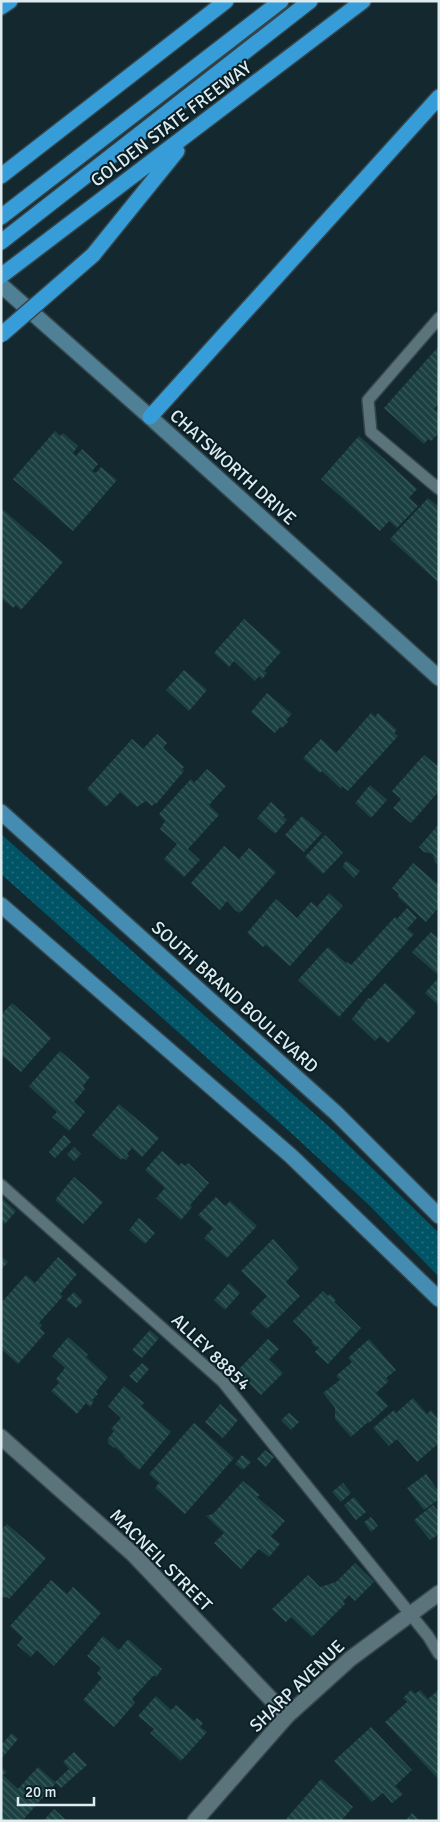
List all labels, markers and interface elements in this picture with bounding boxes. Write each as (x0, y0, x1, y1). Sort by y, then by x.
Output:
street label: GOLDEN STATE FREEWAY (86, 56, 256, 192)
street label: CHATSWORTH DRIVE (165, 405, 301, 529)
street label: SOUTH BRAND BOULEVARD (147, 916, 323, 1078)
street label: ALLEY 88854 (167, 1309, 255, 1395)
street label: MACNEIL STREET (105, 1504, 217, 1616)
street label: SHARP AVENUE (245, 1635, 349, 1737)
scale bar (18, 1774, 94, 1806)
text: 20 m (25, 1783, 56, 1801)

